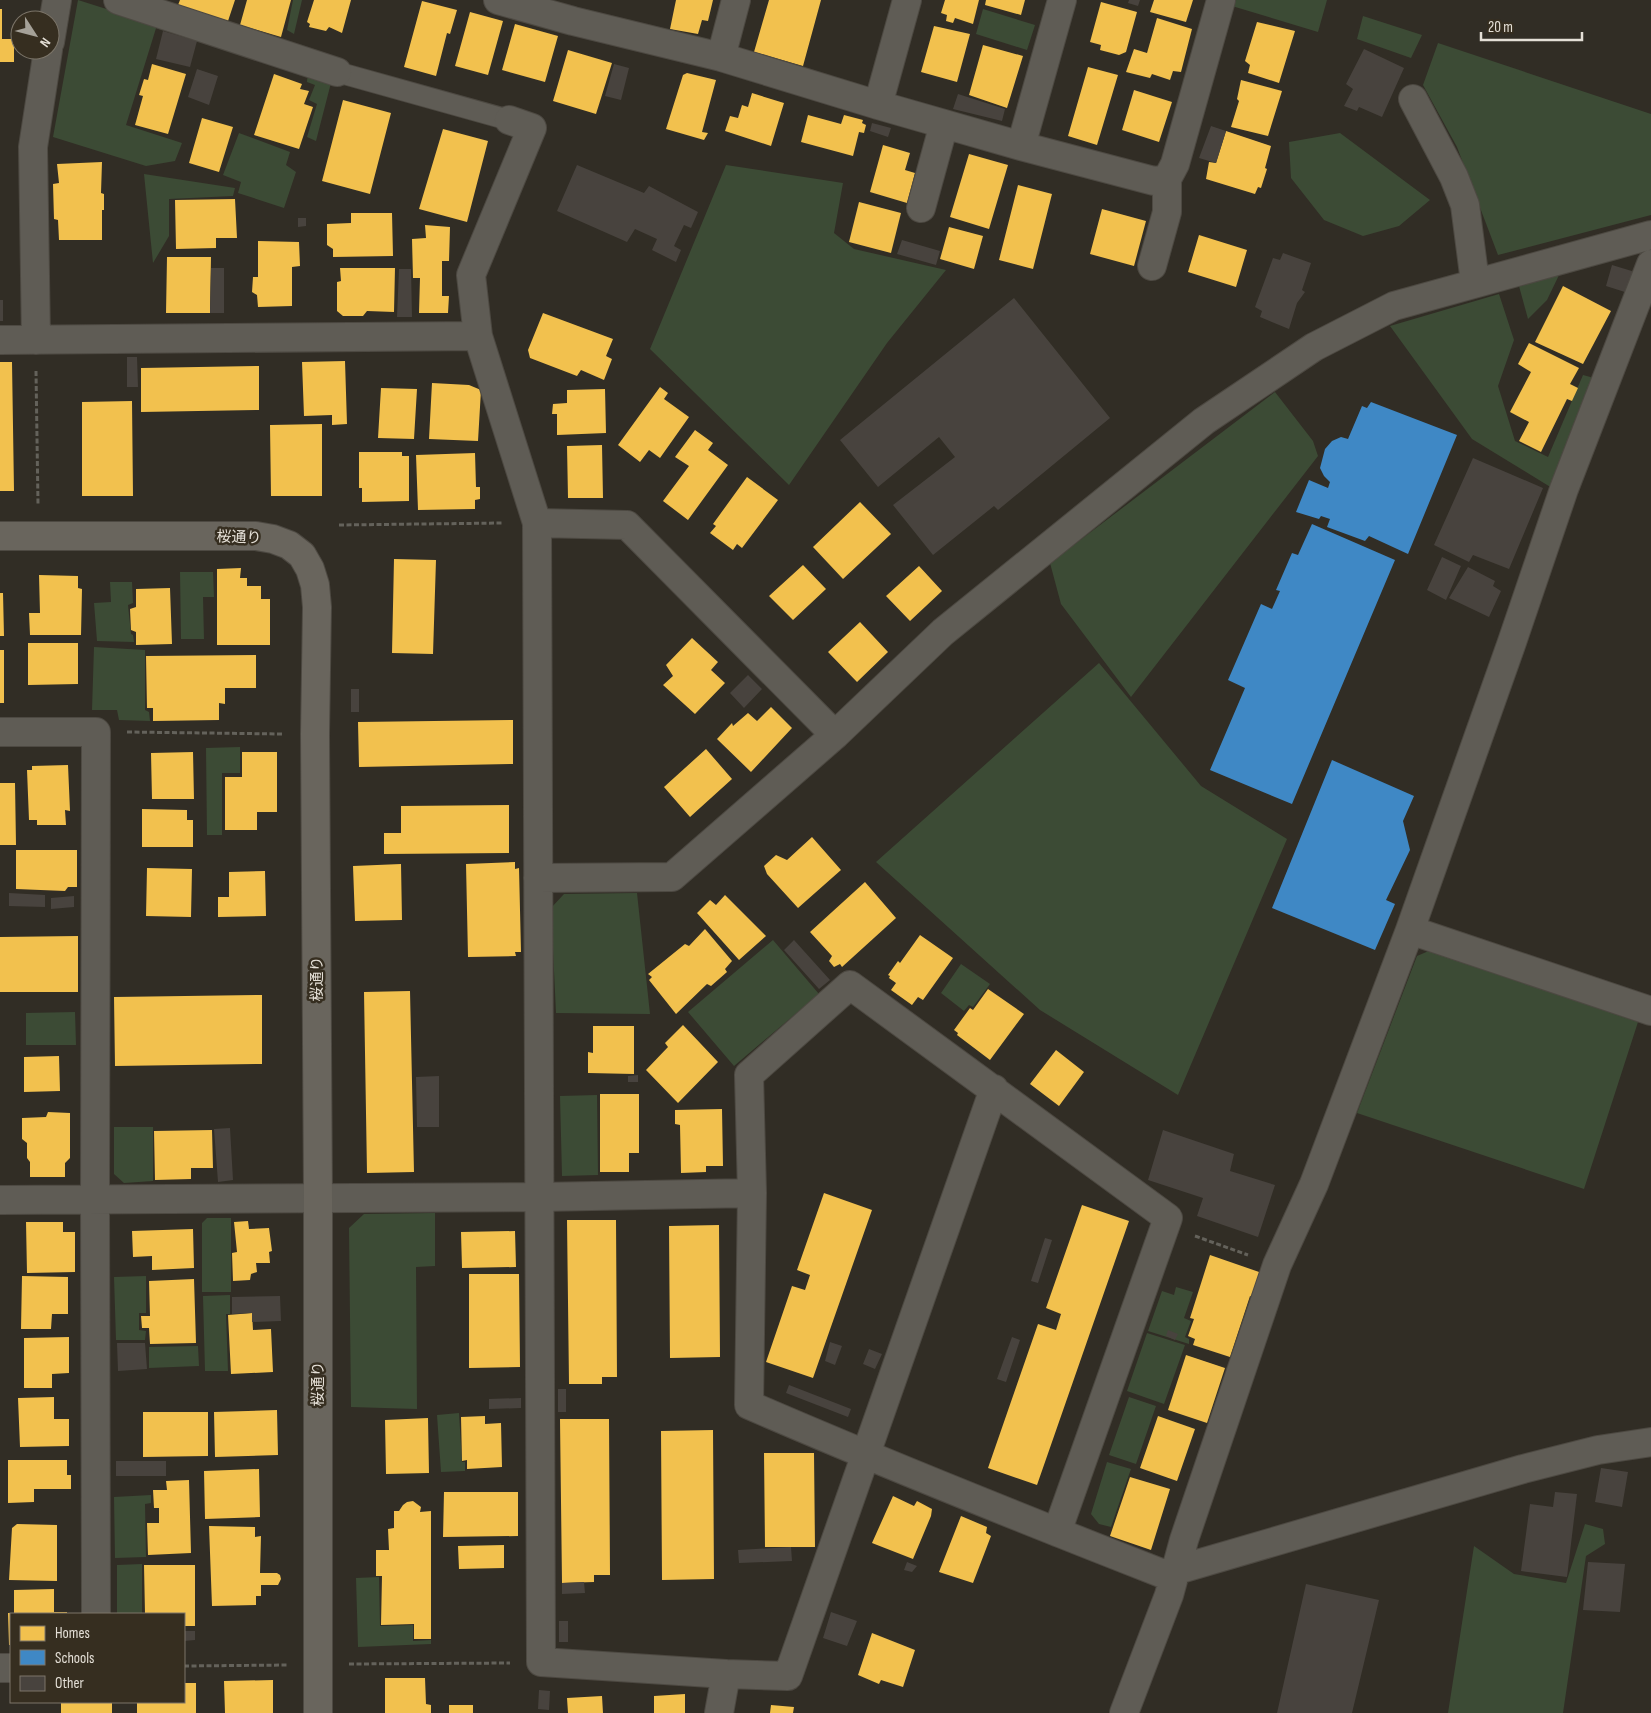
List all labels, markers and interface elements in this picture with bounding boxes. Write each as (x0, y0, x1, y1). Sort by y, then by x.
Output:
north arrow (10, 10, 60, 60)
scale bar (1481, 10, 1582, 42)
text: 20 m (1488, 18, 1513, 37)
text: N (36, 34, 54, 50)
street label: 桜通り (216, 527, 262, 548)
street label: 桜通り (308, 956, 327, 1002)
street label: 桜通り (309, 1361, 328, 1407)
legend (10, 1613, 185, 1703)
text: Homes (55, 1624, 90, 1643)
text: Schools (55, 1649, 94, 1668)
text: Other (55, 1674, 84, 1693)

